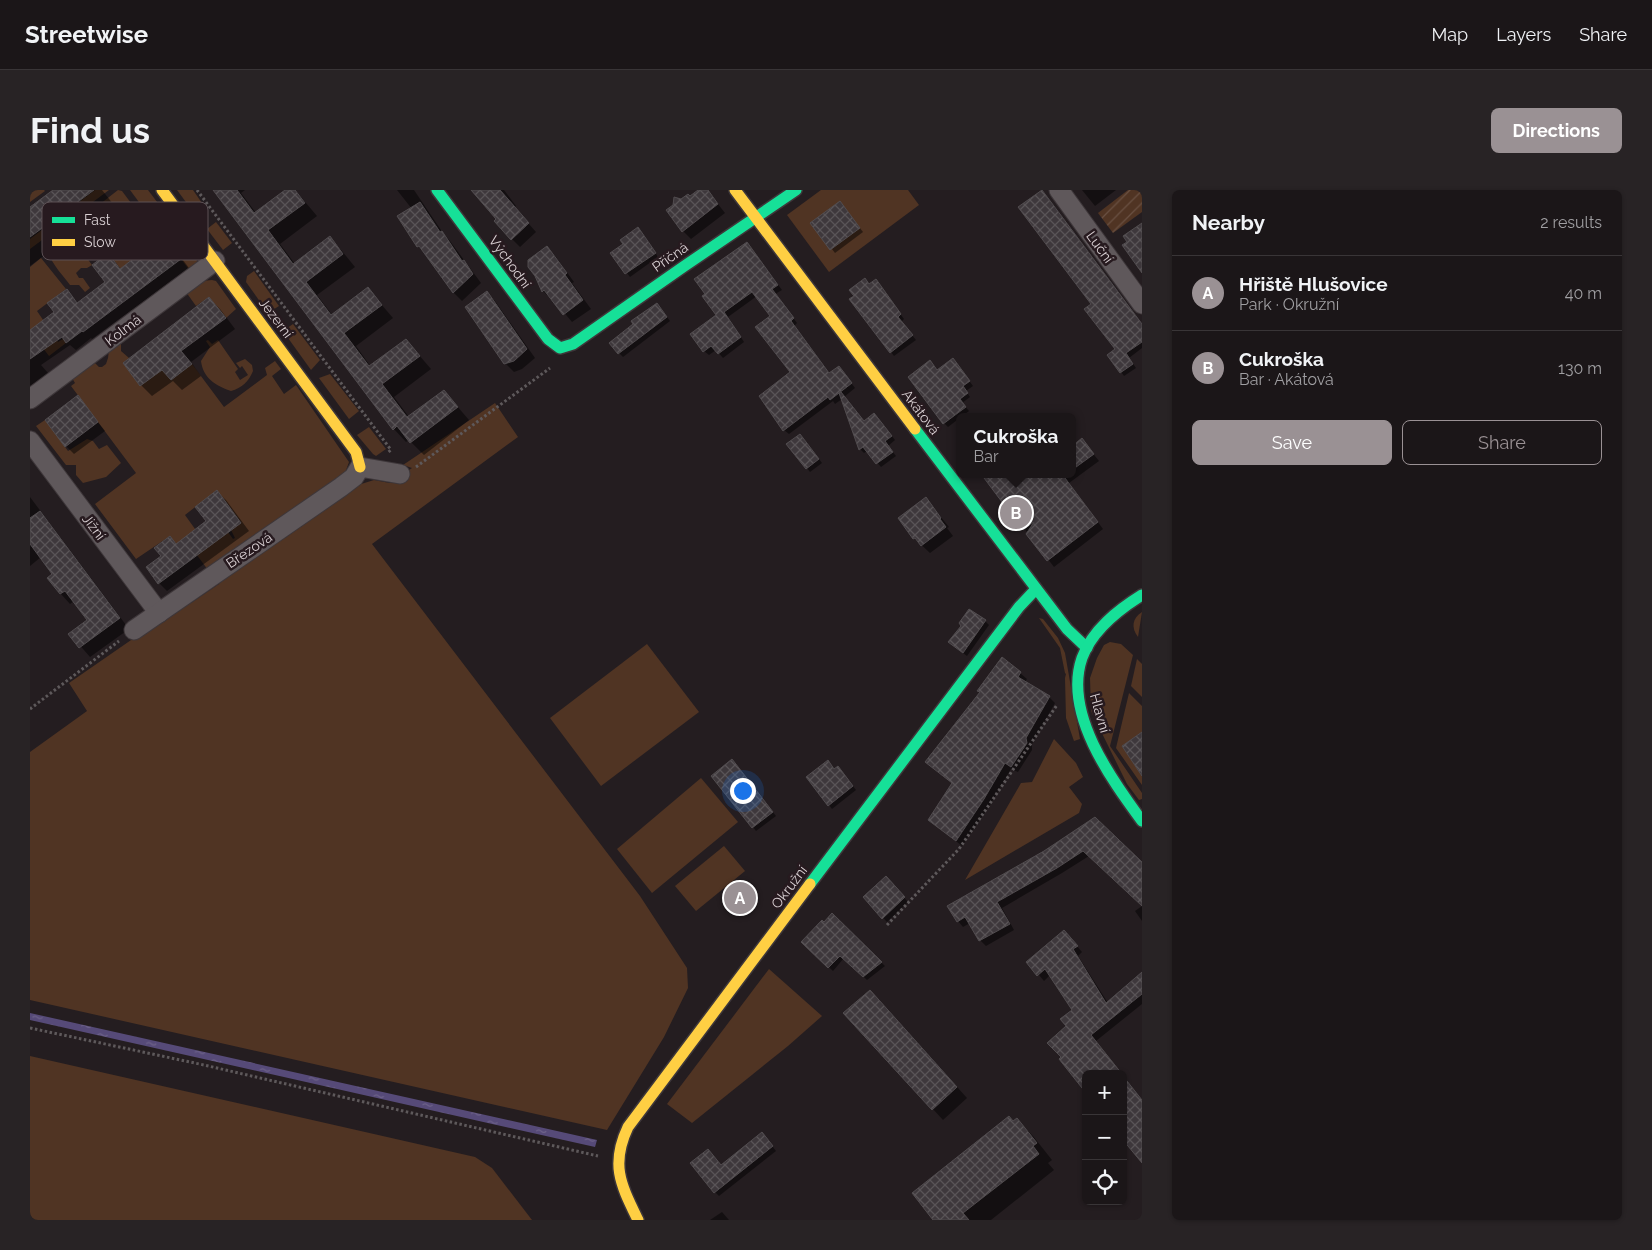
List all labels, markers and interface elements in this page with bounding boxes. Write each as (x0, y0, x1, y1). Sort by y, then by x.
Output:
text: Streetwise (25, 20, 148, 49)
text: Map (1432, 24, 1468, 45)
text: Layers (1496, 24, 1551, 45)
text: Share (1579, 24, 1627, 45)
button: Directions (1491, 108, 1622, 153)
text: Find us (30, 110, 150, 151)
legend (42, 202, 208, 260)
text: Nearby (1192, 210, 1265, 235)
text: Fast (84, 212, 111, 228)
text: 2 results (1540, 213, 1602, 232)
street label: Luční (1083, 228, 1117, 267)
street label: Východní (486, 233, 535, 292)
text: Slow (84, 234, 116, 250)
street label: Příčná (649, 239, 691, 275)
text: Hřiště Hlušovice (1239, 273, 1388, 295)
text: A (1203, 284, 1213, 303)
text: 40 m (1565, 284, 1602, 303)
street label: Jezerní (256, 295, 297, 342)
text: Park · Okružní (1239, 295, 1339, 314)
street label: Kolmá (102, 311, 144, 349)
text: Cukroška (1239, 348, 1324, 370)
text: B (1203, 359, 1213, 378)
text: 130 m (1558, 359, 1602, 378)
text: Bar · Akátová (1239, 370, 1334, 389)
street label: Akátová (899, 386, 943, 438)
popup (956, 413, 1076, 478)
button: Save (1192, 420, 1392, 465)
button: Share (1402, 420, 1602, 465)
text: Cukroška (974, 425, 1058, 447)
text: Bar (974, 447, 999, 466)
pin: B (1000, 494, 1032, 532)
street label: Jižní (79, 511, 109, 544)
street label: Březová (223, 529, 275, 571)
street label: Hlavní (1087, 691, 1113, 735)
your location (730, 778, 756, 804)
street label: Okružní (768, 862, 811, 911)
pin: A (724, 879, 756, 917)
map controls (1082, 1070, 1127, 1205)
button: + (1082, 1070, 1127, 1115)
button: − (1082, 1115, 1127, 1160)
button: locate (1082, 1160, 1127, 1205)

